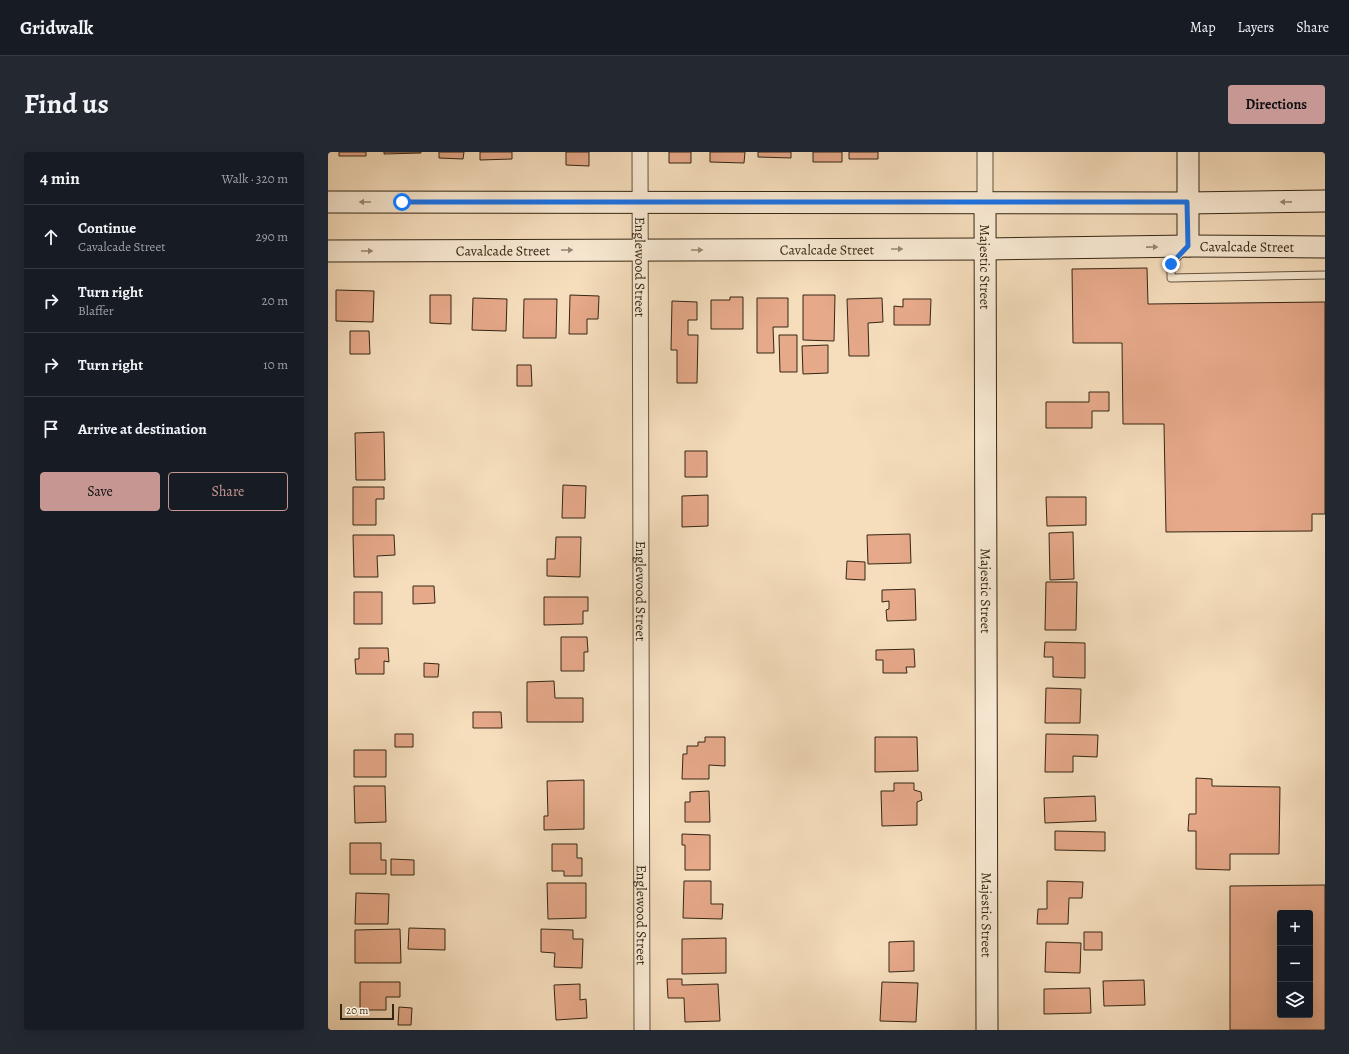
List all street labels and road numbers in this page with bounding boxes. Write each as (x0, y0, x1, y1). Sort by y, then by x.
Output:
street label: Englewood Street (630, 217, 649, 318)
street label: Majestic Street (975, 224, 994, 310)
street label: Cavalcade Street (1200, 237, 1295, 257)
street label: Cavalcade Street (780, 240, 875, 260)
street label: Cavalcade Street (456, 241, 551, 261)
street label: Englewood Street (631, 541, 650, 642)
street label: Majestic Street (976, 548, 995, 634)
street label: Englewood Street (632, 865, 651, 966)
street label: Majestic Street (977, 872, 996, 958)

